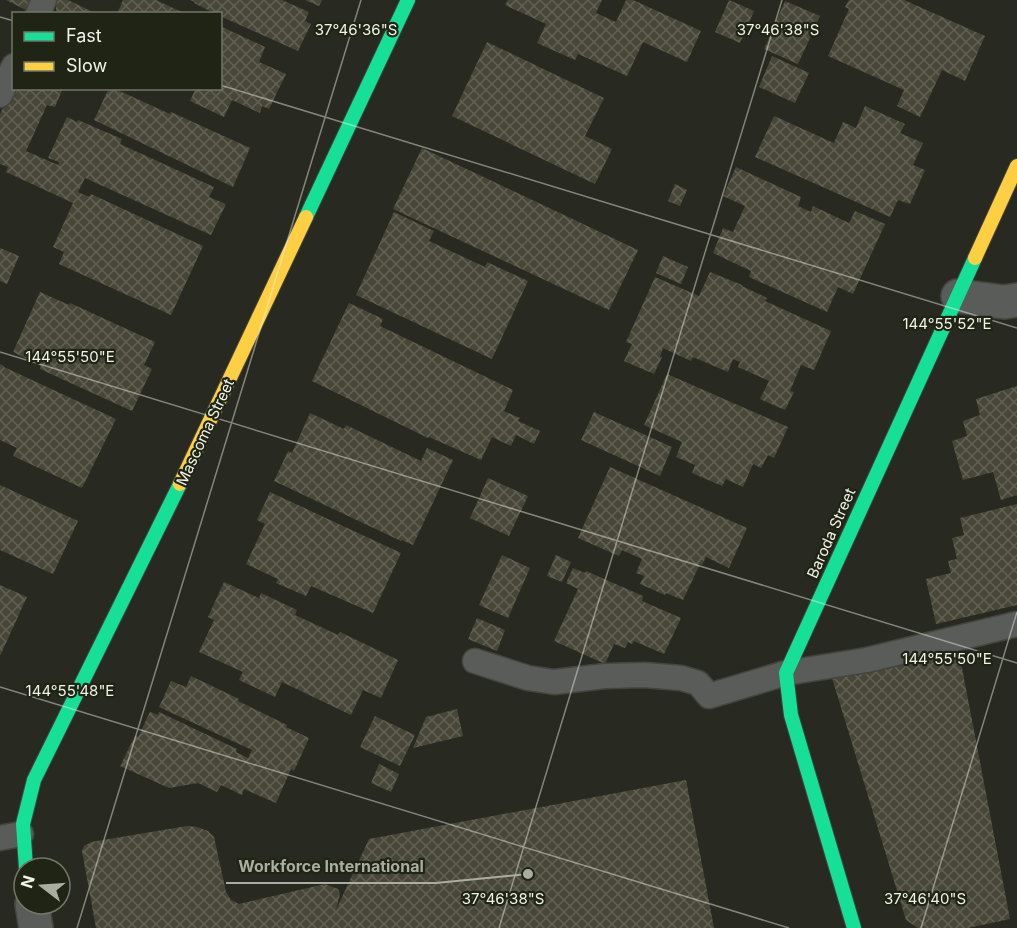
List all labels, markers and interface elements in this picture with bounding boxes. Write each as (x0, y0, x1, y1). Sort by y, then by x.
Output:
legend (12, 12, 222, 90)
text: 37°46'36"S (315, 20, 397, 39)
text: 37°46'38"S (737, 20, 819, 39)
text: Fast (66, 25, 102, 46)
text: Slow (66, 55, 107, 76)
text: 144°55'52"E (902, 314, 992, 333)
text: 144°55'50"E (25, 347, 115, 366)
street label: Mascoma Street (172, 376, 238, 488)
street label: Baroda Street (803, 485, 859, 581)
text: 144°55'50"E (902, 649, 992, 668)
text: 144°55'48"E (26, 681, 114, 700)
callout: Workforce International (226, 849, 436, 883)
north arrow (12, 856, 72, 916)
text: Workforce International (238, 856, 424, 876)
text: N (16, 873, 39, 890)
text: 37°46'38"S (462, 889, 544, 908)
text: 37°46'40"S (884, 889, 966, 908)

